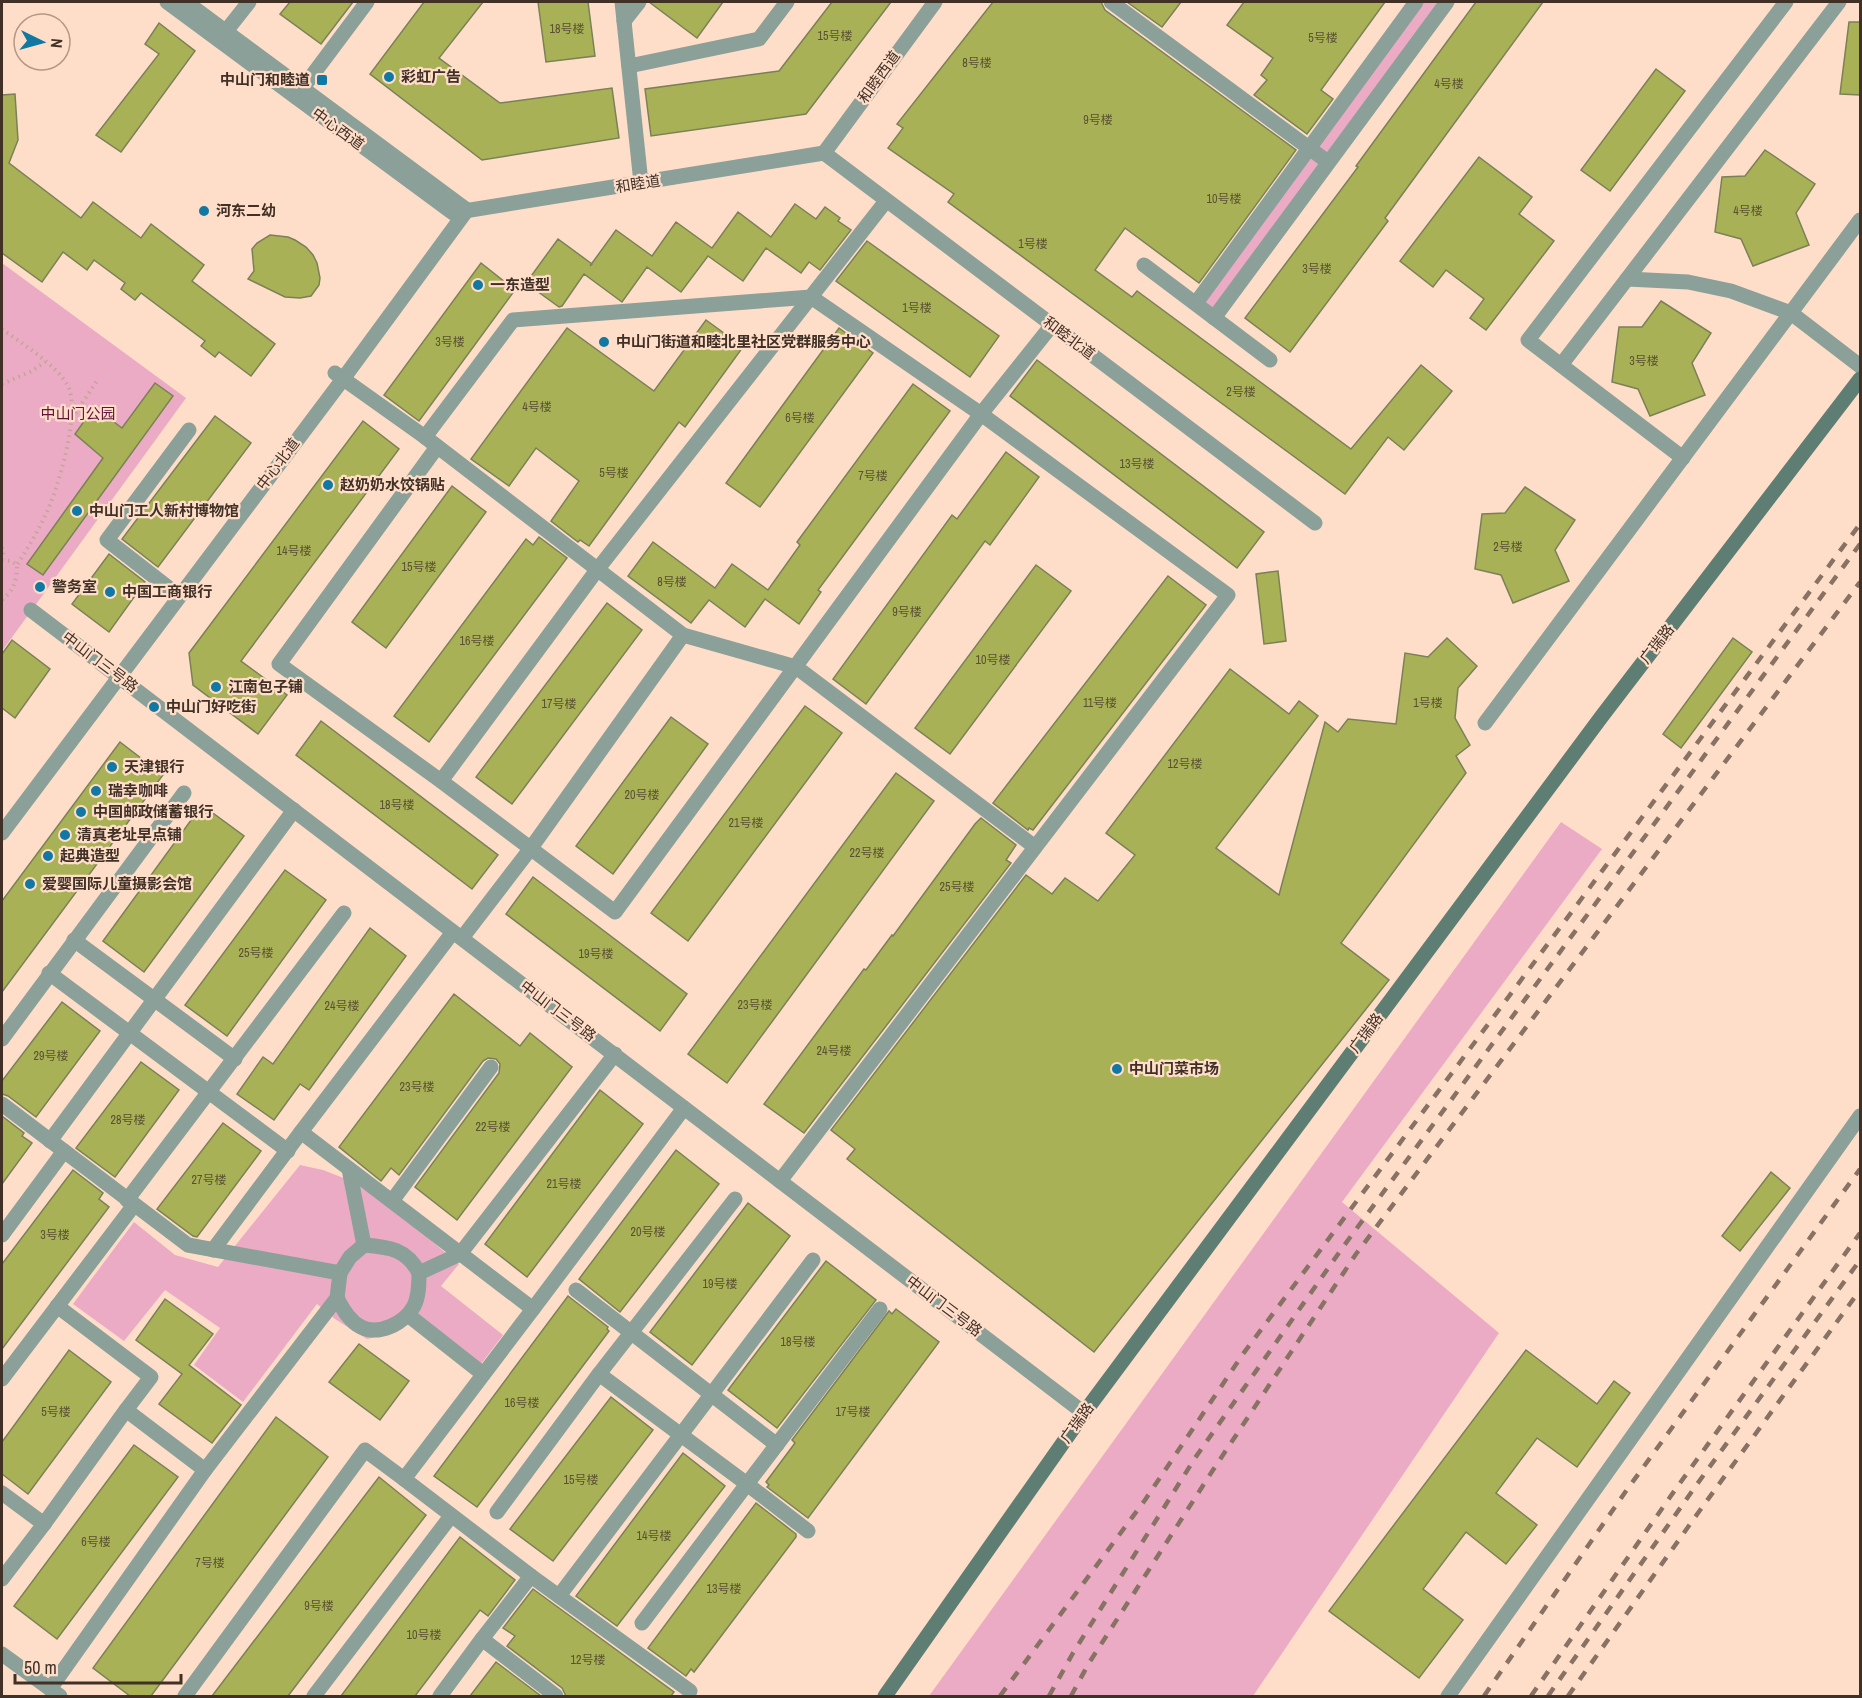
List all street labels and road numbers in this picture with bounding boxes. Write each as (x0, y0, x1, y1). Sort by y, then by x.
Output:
street label: 和睦西道 (852, 46, 905, 107)
street label: 中心西道 (308, 102, 369, 155)
street label: 和睦道 (614, 170, 662, 197)
street label: 和睦北道 (1039, 311, 1100, 364)
street label: 中心北道 (251, 433, 304, 494)
street label: 广瑞路 (1634, 619, 1679, 668)
street label: 中山门三号路 (58, 626, 143, 697)
street label: 中山门三号路 (516, 975, 601, 1046)
street label: 广瑞路 (1344, 1008, 1388, 1057)
street label: 中山门三号路 (902, 1270, 987, 1341)
street label: 广瑞路 (1055, 1398, 1098, 1447)

